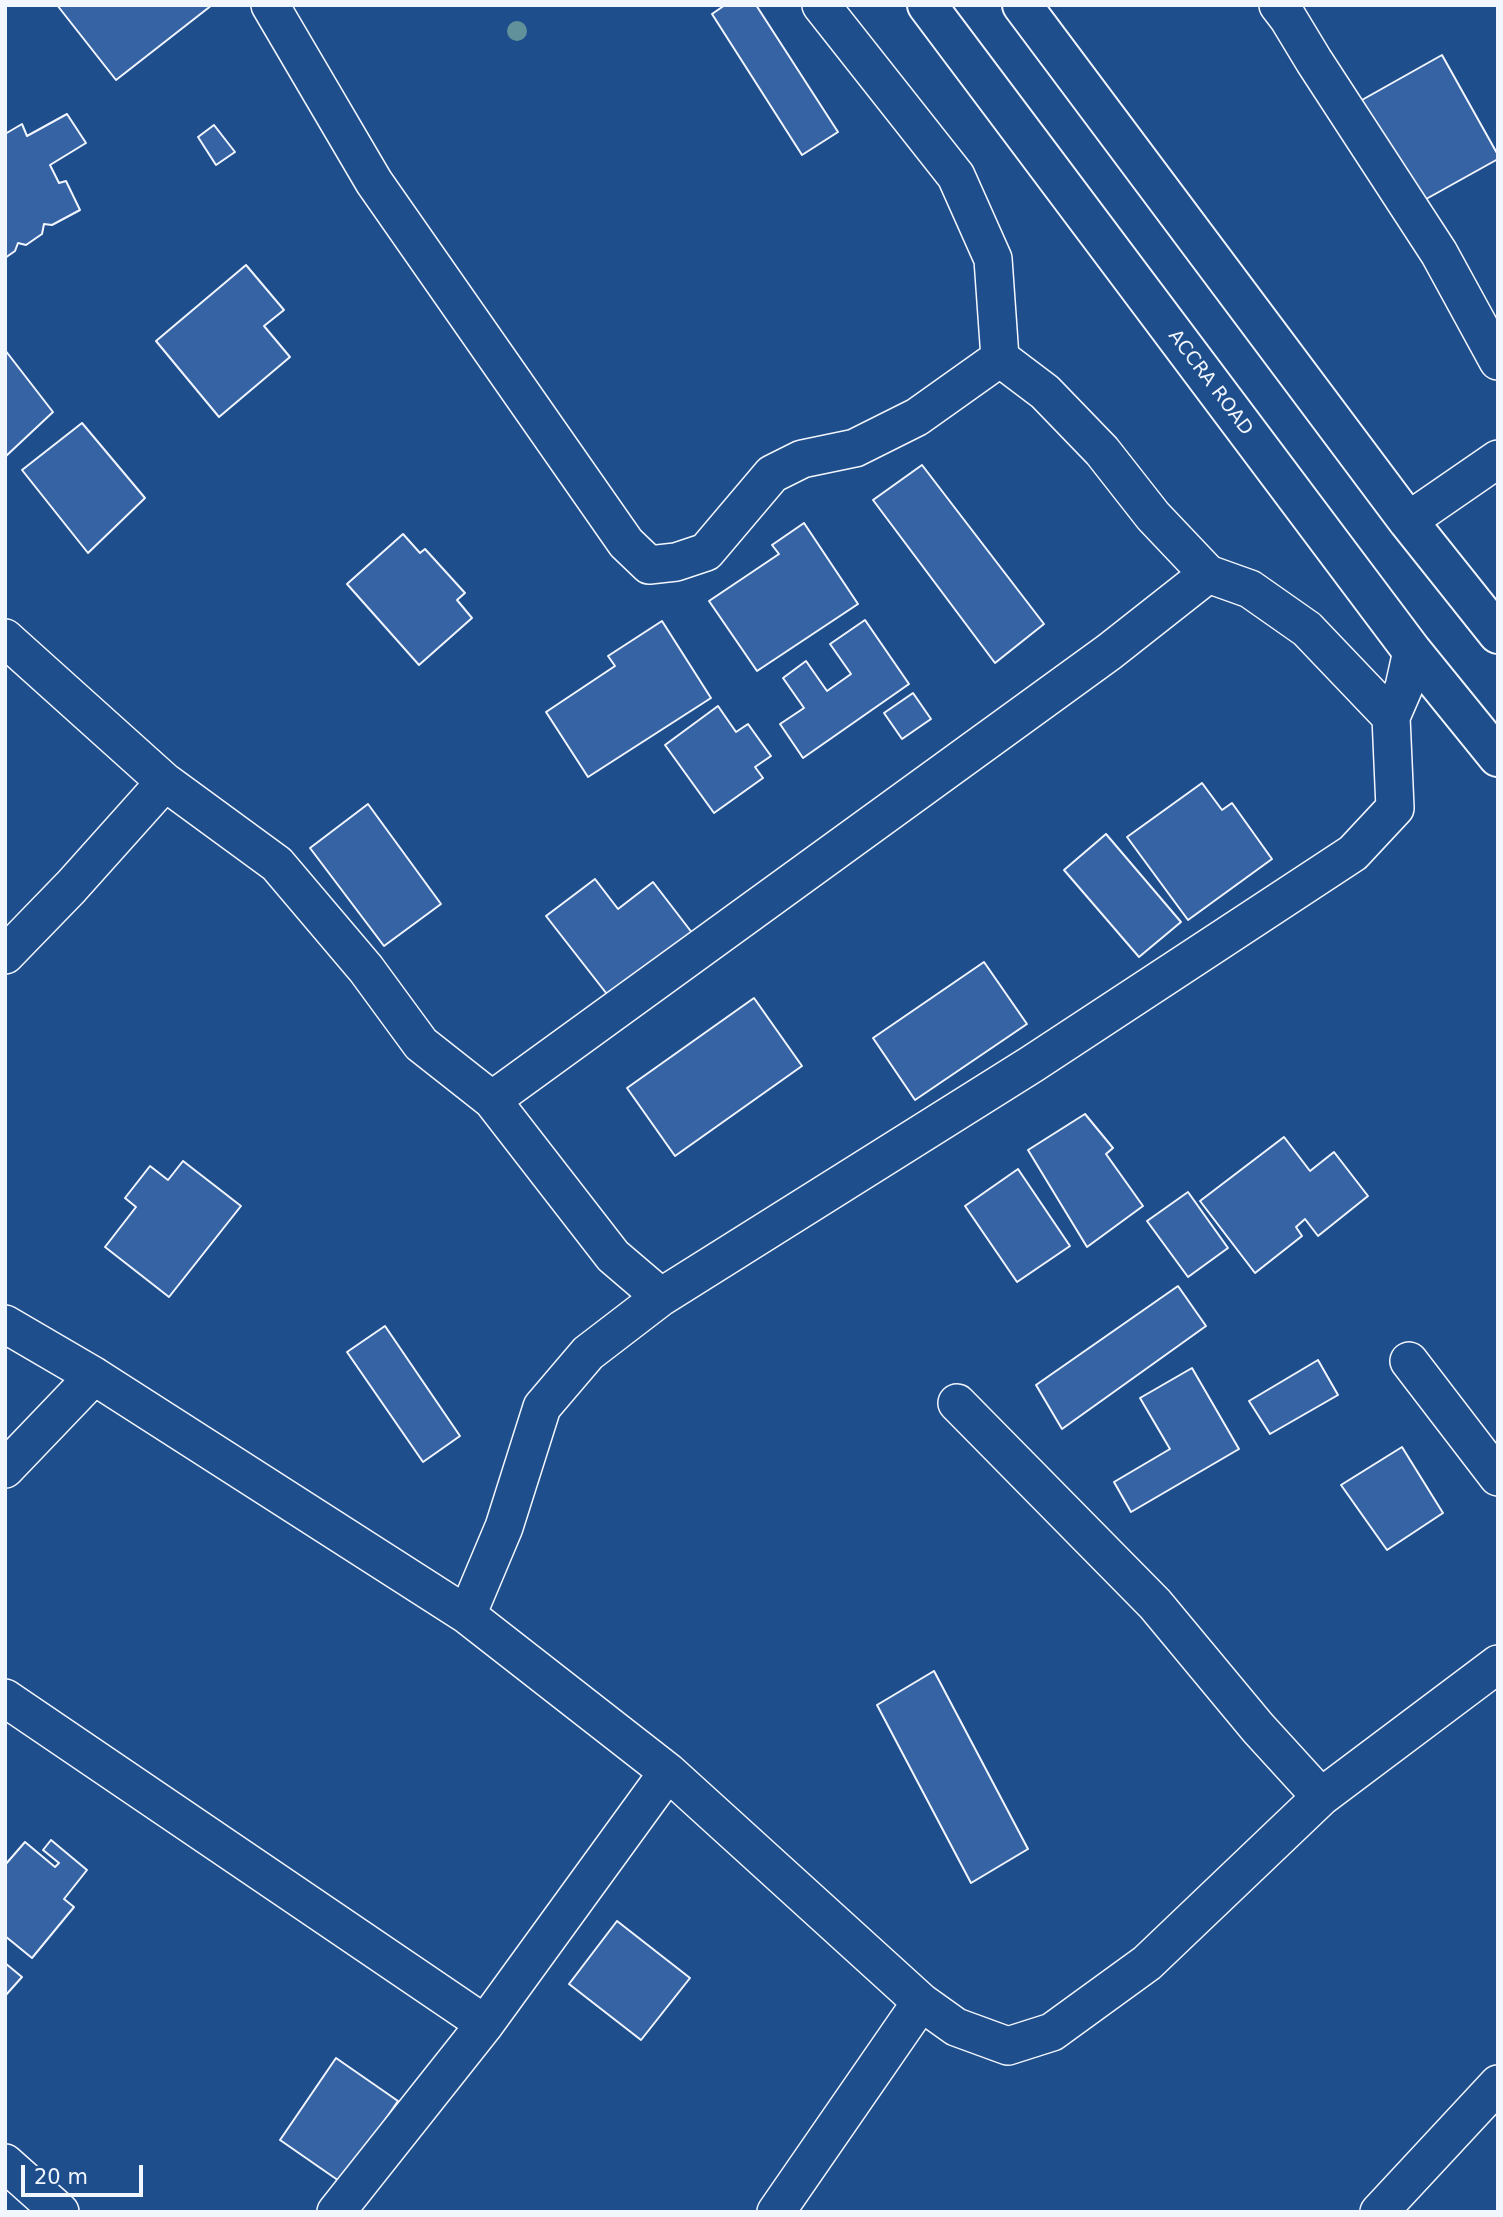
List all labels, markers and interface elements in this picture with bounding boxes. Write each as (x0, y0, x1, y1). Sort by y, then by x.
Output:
street label: ACCRA ROAD (1163, 326, 1257, 440)
scale bar (24, 2150, 147, 2194)
text: 20 m (34, 2165, 88, 2189)

